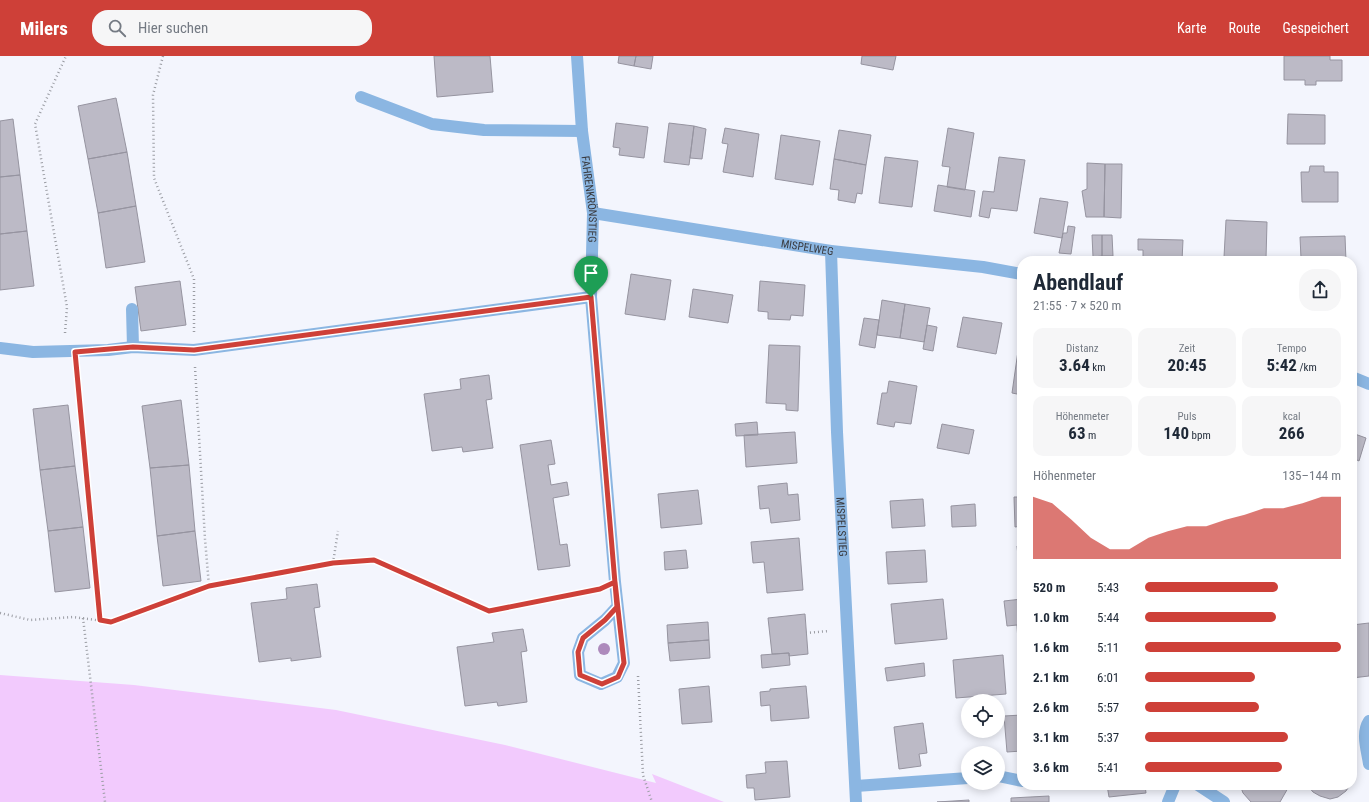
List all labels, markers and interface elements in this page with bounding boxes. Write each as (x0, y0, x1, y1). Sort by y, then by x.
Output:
search box (92, 10, 372, 46)
text: Milers (20, 17, 68, 40)
icon: search (106, 17, 128, 39)
text: Hier suchen (138, 19, 208, 37)
text: Karte (1177, 20, 1207, 36)
text: Route (1229, 20, 1261, 36)
text: Gespeichert (1283, 20, 1349, 36)
street label: FAHRENKRÖNSTIEG (578, 155, 599, 243)
street label: MISPELWEG (780, 237, 834, 258)
pin (574, 256, 608, 297)
icon: arrive (580, 262, 602, 284)
button: share (1299, 269, 1341, 311)
text: Abendlauf (1033, 270, 1123, 295)
text: 21:55 · 7 × 520 m (1033, 298, 1121, 313)
text: Distanz (1066, 342, 1099, 355)
text: Zeit (1179, 342, 1195, 355)
text: Tempo (1277, 342, 1306, 355)
text: 3.64 (1059, 355, 1090, 375)
text: 20:45 (1167, 355, 1207, 375)
text: 5:42 (1267, 355, 1297, 375)
text: km (1090, 361, 1106, 374)
text: /km (1297, 361, 1317, 374)
text: Höhenmeter (1056, 410, 1109, 423)
text: Puls (1178, 410, 1196, 423)
text: kcal (1283, 410, 1301, 423)
text: 63 (1068, 423, 1086, 443)
text: 140 (1163, 423, 1189, 443)
text: 266 (1279, 423, 1305, 443)
text: m (1086, 429, 1096, 442)
text: bpm (1189, 429, 1211, 442)
text: Höhenmeter (1033, 468, 1096, 483)
text: 135–144 m (1282, 468, 1341, 483)
street label: MISPELSTIEG (833, 497, 849, 557)
text: 520 m (1033, 580, 1065, 595)
text: 5:43 (1097, 580, 1119, 595)
text: 1.0 km (1033, 610, 1069, 625)
text: 5:44 (1097, 610, 1119, 625)
text: 1.6 km (1033, 640, 1069, 655)
text: 5:11 (1097, 640, 1119, 655)
text: 2.1 km (1033, 670, 1069, 685)
text: 6:01 (1097, 670, 1119, 685)
map controls (961, 694, 1005, 790)
button: locate (961, 694, 1005, 738)
text: 2.6 km (1033, 700, 1069, 715)
text: 5:57 (1097, 700, 1119, 715)
text: 3.1 km (1033, 730, 1069, 745)
text: 5:37 (1097, 730, 1119, 745)
button: layers (961, 746, 1005, 790)
text: 3.6 km (1033, 760, 1069, 775)
text: 5:41 (1097, 760, 1119, 775)

